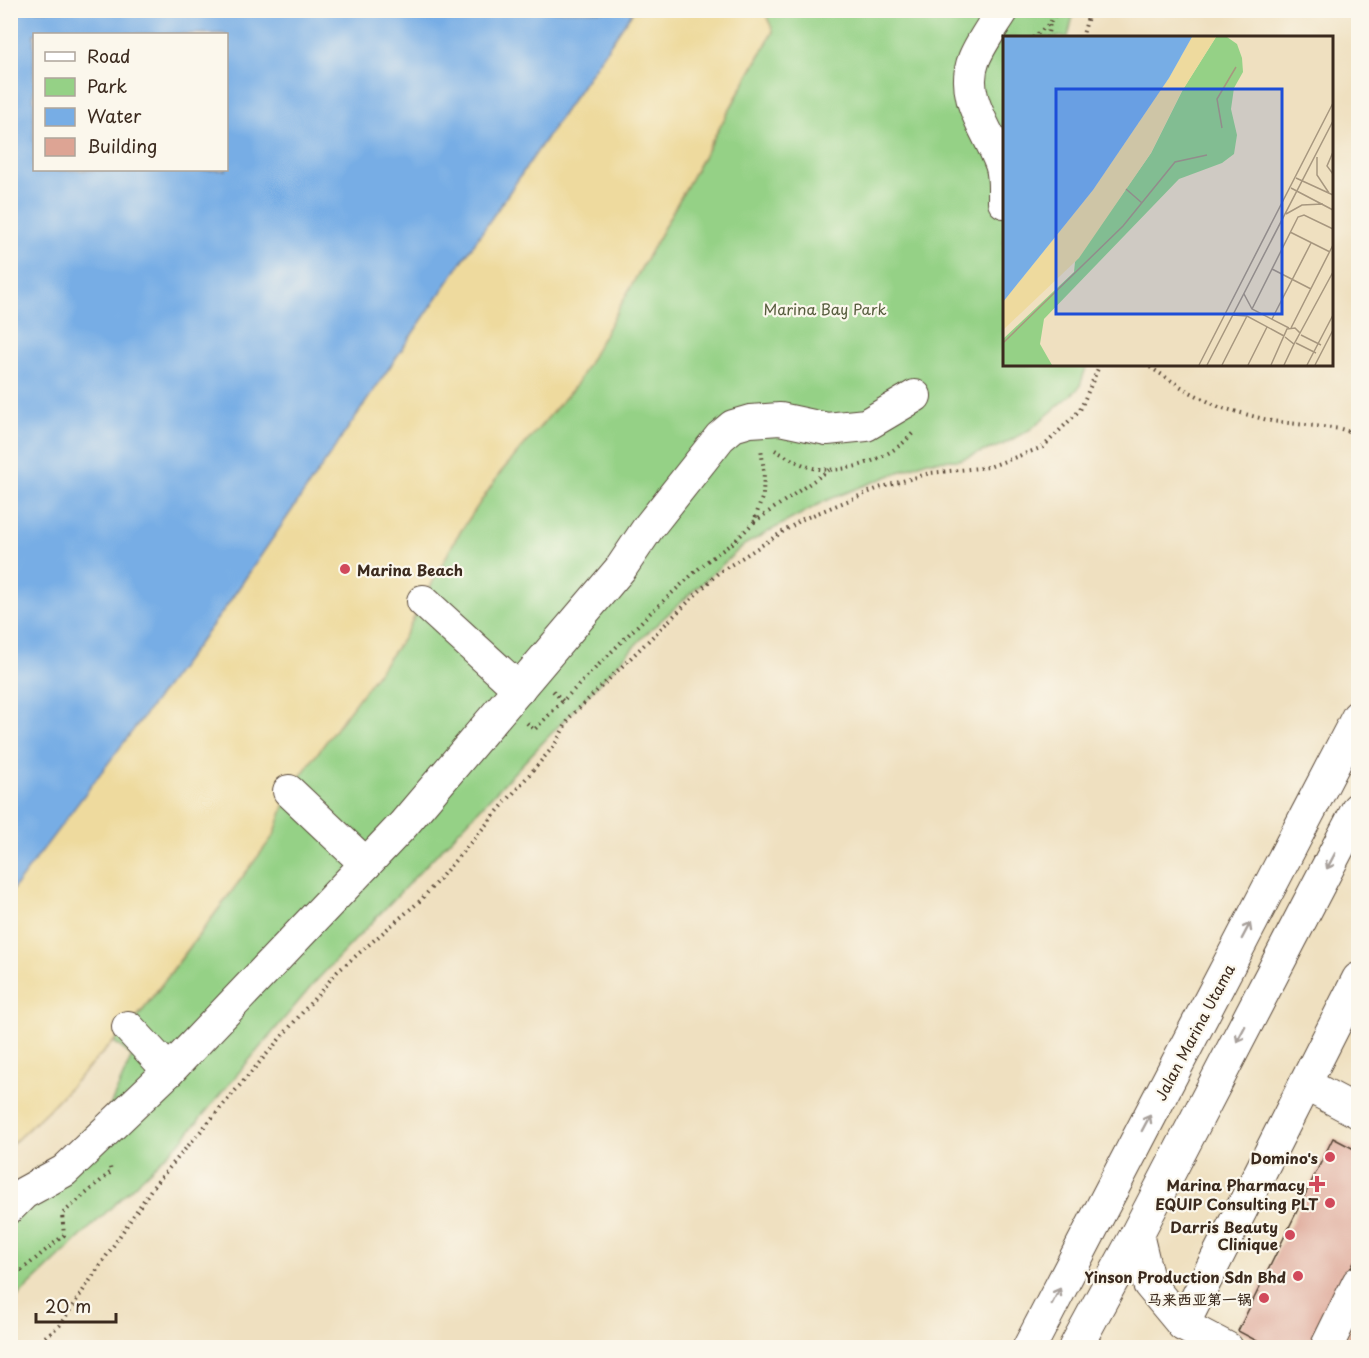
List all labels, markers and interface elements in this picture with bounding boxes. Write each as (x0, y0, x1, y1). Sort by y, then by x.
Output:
legend (33, 33, 228, 171)
inset map (1003, 36, 1333, 366)
text: Road (87, 42, 131, 69)
text: Park (87, 72, 127, 99)
text: Water (87, 102, 142, 129)
text: Building (87, 132, 157, 159)
park label: Marina Bay Park (763, 297, 887, 320)
place label: Marina Beach (357, 558, 463, 581)
marker: Marina Beach (338, 562, 352, 576)
one-way arrow (1325, 852, 1337, 870)
one-way arrow (1241, 923, 1252, 941)
street label: Jalan Marina Utama (1148, 959, 1240, 1104)
one-way arrow (1235, 1025, 1247, 1042)
one-way arrow (1140, 1115, 1152, 1132)
place label: Domino's (1251, 1146, 1318, 1169)
marker: Domino's (1323, 1150, 1337, 1164)
place label: Marina Pharmacy (1166, 1173, 1305, 1196)
marker: Marina Pharmacy (1310, 1177, 1324, 1191)
place label: EQUIP Consulting PLT (1155, 1192, 1319, 1215)
marker: EQUIP Consulting PLT (1323, 1196, 1337, 1210)
place label: Darris Beauty Clinique (1170, 1215, 1278, 1255)
marker: Darris Beauty Clinique (1283, 1228, 1297, 1242)
place label: Yinson Production Sdn Bhd (1084, 1265, 1286, 1288)
marker: Yinson Production Sdn Bhd (1291, 1269, 1305, 1283)
scale bar (36, 1286, 116, 1324)
one-way arrow (1051, 1287, 1062, 1305)
place label: 马来西亚第一锅 (1147, 1287, 1252, 1310)
marker: 马来西亚第一锅 (1257, 1291, 1271, 1305)
text: 20 m (45, 1292, 91, 1319)

